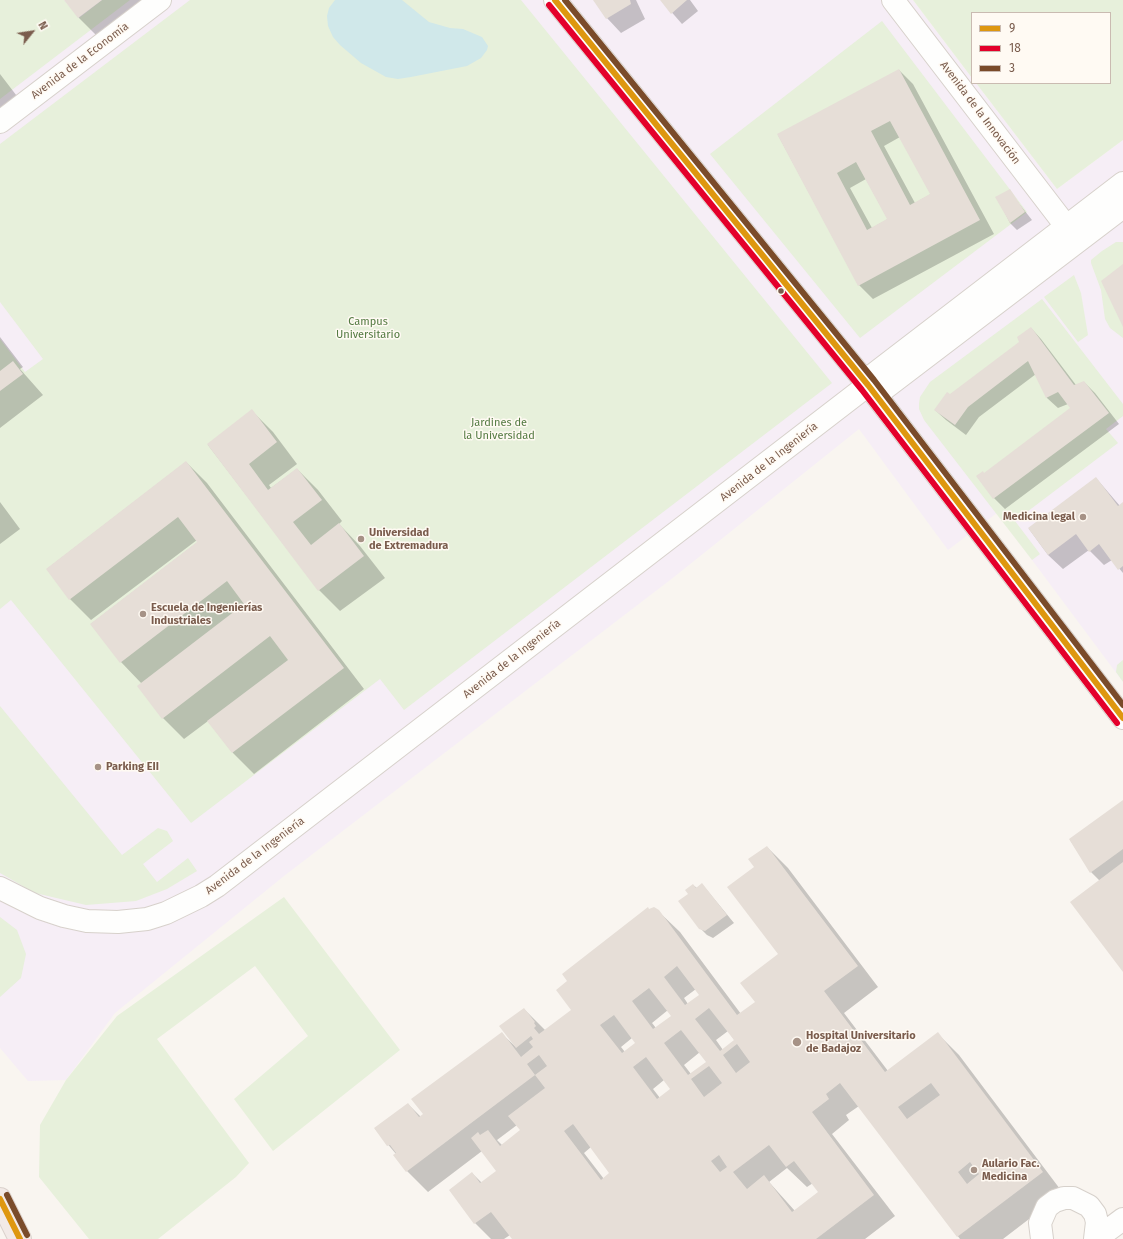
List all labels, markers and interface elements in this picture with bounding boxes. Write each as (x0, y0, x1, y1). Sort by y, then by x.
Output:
north arrow (12, 12, 52, 52)
legend (971, 12, 1111, 84)
text: N (35, 19, 50, 32)
street label: Avenida de la Economía (29, 20, 131, 102)
text: 9 (1009, 21, 1015, 35)
text: 18 (1009, 41, 1021, 55)
street label: Avenida de la Innovación (937, 59, 1023, 167)
text: 3 (1009, 61, 1015, 75)
unlabelled marker (776, 286, 786, 296)
park label: Campus Universitario (336, 315, 400, 341)
park label: Jardines de la Universidad (463, 416, 535, 442)
street label: Avenida de la Ingeniería (718, 420, 820, 504)
place label: Medicina legal (1003, 510, 1075, 524)
marker: Medicina legal (1078, 512, 1088, 522)
place label: Universidad de Extremadura (369, 526, 448, 552)
marker: Universidad de Extremadura (356, 534, 366, 544)
place label: Escuela de Ingenierías Industriales (151, 601, 262, 627)
marker: Escuela de Ingenierías Industriales (138, 609, 148, 619)
street label: Avenida de la Ingeniería (461, 617, 563, 701)
place label: Parking EII (106, 760, 159, 774)
marker: Parking EII (93, 762, 103, 772)
street label: Avenida de la Ingeniería (203, 815, 307, 897)
place label: Hospital Universitario de Badajoz (806, 1029, 916, 1055)
marker: Hospital Universitario de Badajoz (791, 1036, 803, 1048)
place label: Aulario Fac. Medicina (982, 1157, 1039, 1183)
marker: Aulario Fac. Medicina (969, 1165, 979, 1175)

